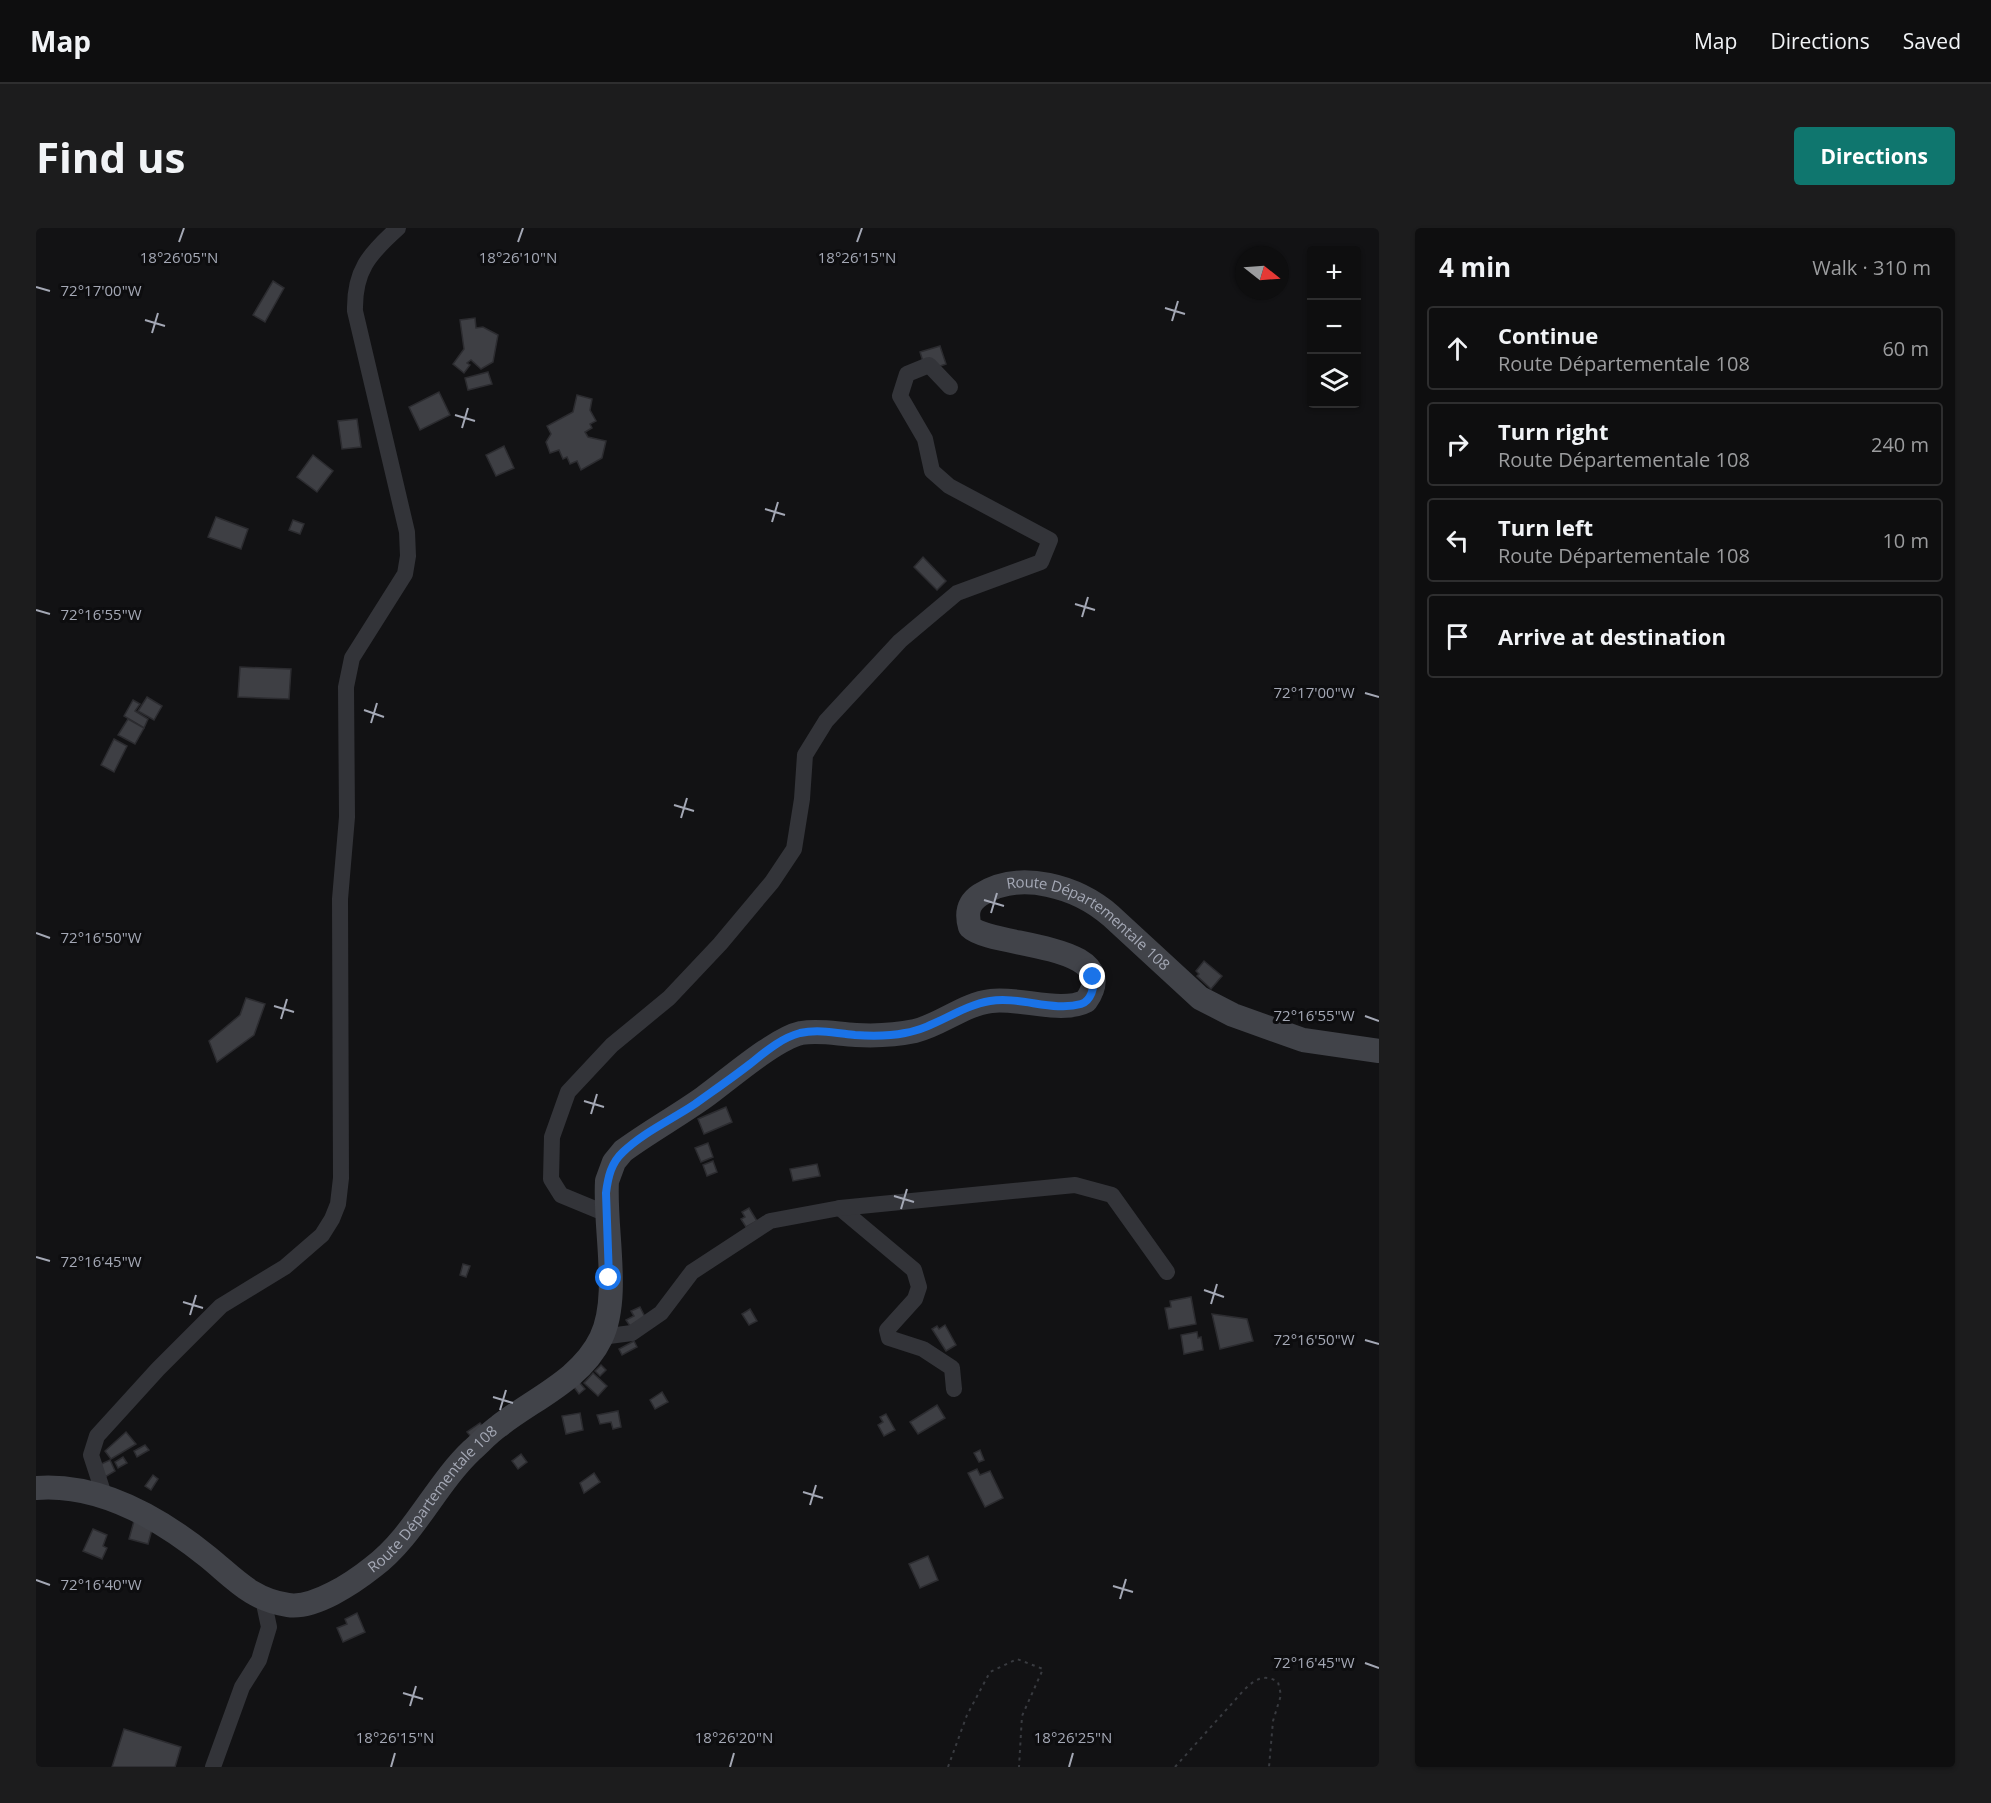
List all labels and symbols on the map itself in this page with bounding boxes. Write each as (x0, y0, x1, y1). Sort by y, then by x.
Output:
north arrow (1235, 246, 1289, 300)
text: 18°26'05"N (140, 247, 218, 267)
text: 18°26'10"N (479, 247, 557, 267)
text: 18°26'15"N (818, 247, 896, 267)
text: 72°17'00"W (61, 280, 142, 300)
text: 72°16'55"W (61, 604, 142, 624)
text: 72°17'00"W (1274, 682, 1355, 702)
street label: Route Départementale 108 (1005, 871, 1175, 974)
text: 72°16'50"W (61, 927, 142, 947)
route end (1079, 963, 1105, 989)
text: 72°16'55"W (1274, 1005, 1355, 1025)
text: 72°16'45"W (61, 1251, 142, 1271)
route start (595, 1264, 621, 1290)
text: 72°16'50"W (1274, 1329, 1355, 1349)
street label: Route Départementale 108 (363, 1421, 501, 1577)
text: 72°16'40"W (61, 1574, 142, 1594)
text: 72°16'45"W (1274, 1652, 1355, 1672)
text: 18°26'15"N (356, 1727, 434, 1747)
text: 18°26'20"N (695, 1727, 773, 1747)
text: 18°26'25"N (1034, 1727, 1112, 1747)

